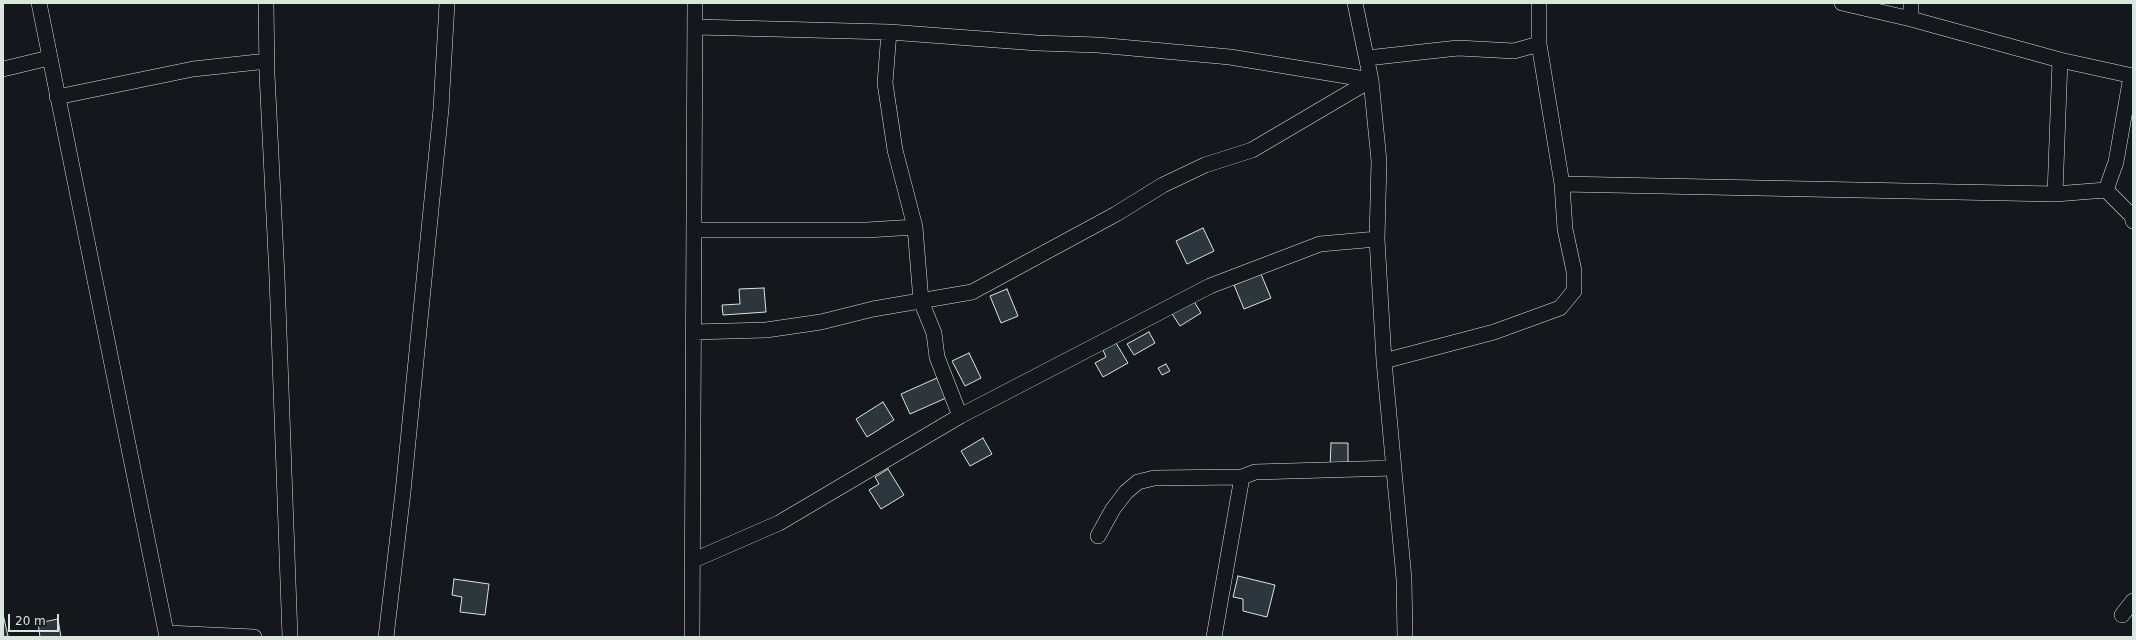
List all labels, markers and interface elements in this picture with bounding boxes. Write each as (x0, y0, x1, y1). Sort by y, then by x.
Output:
scale bar (10, 606, 61, 632)
text: 20 m (15, 614, 46, 628)

